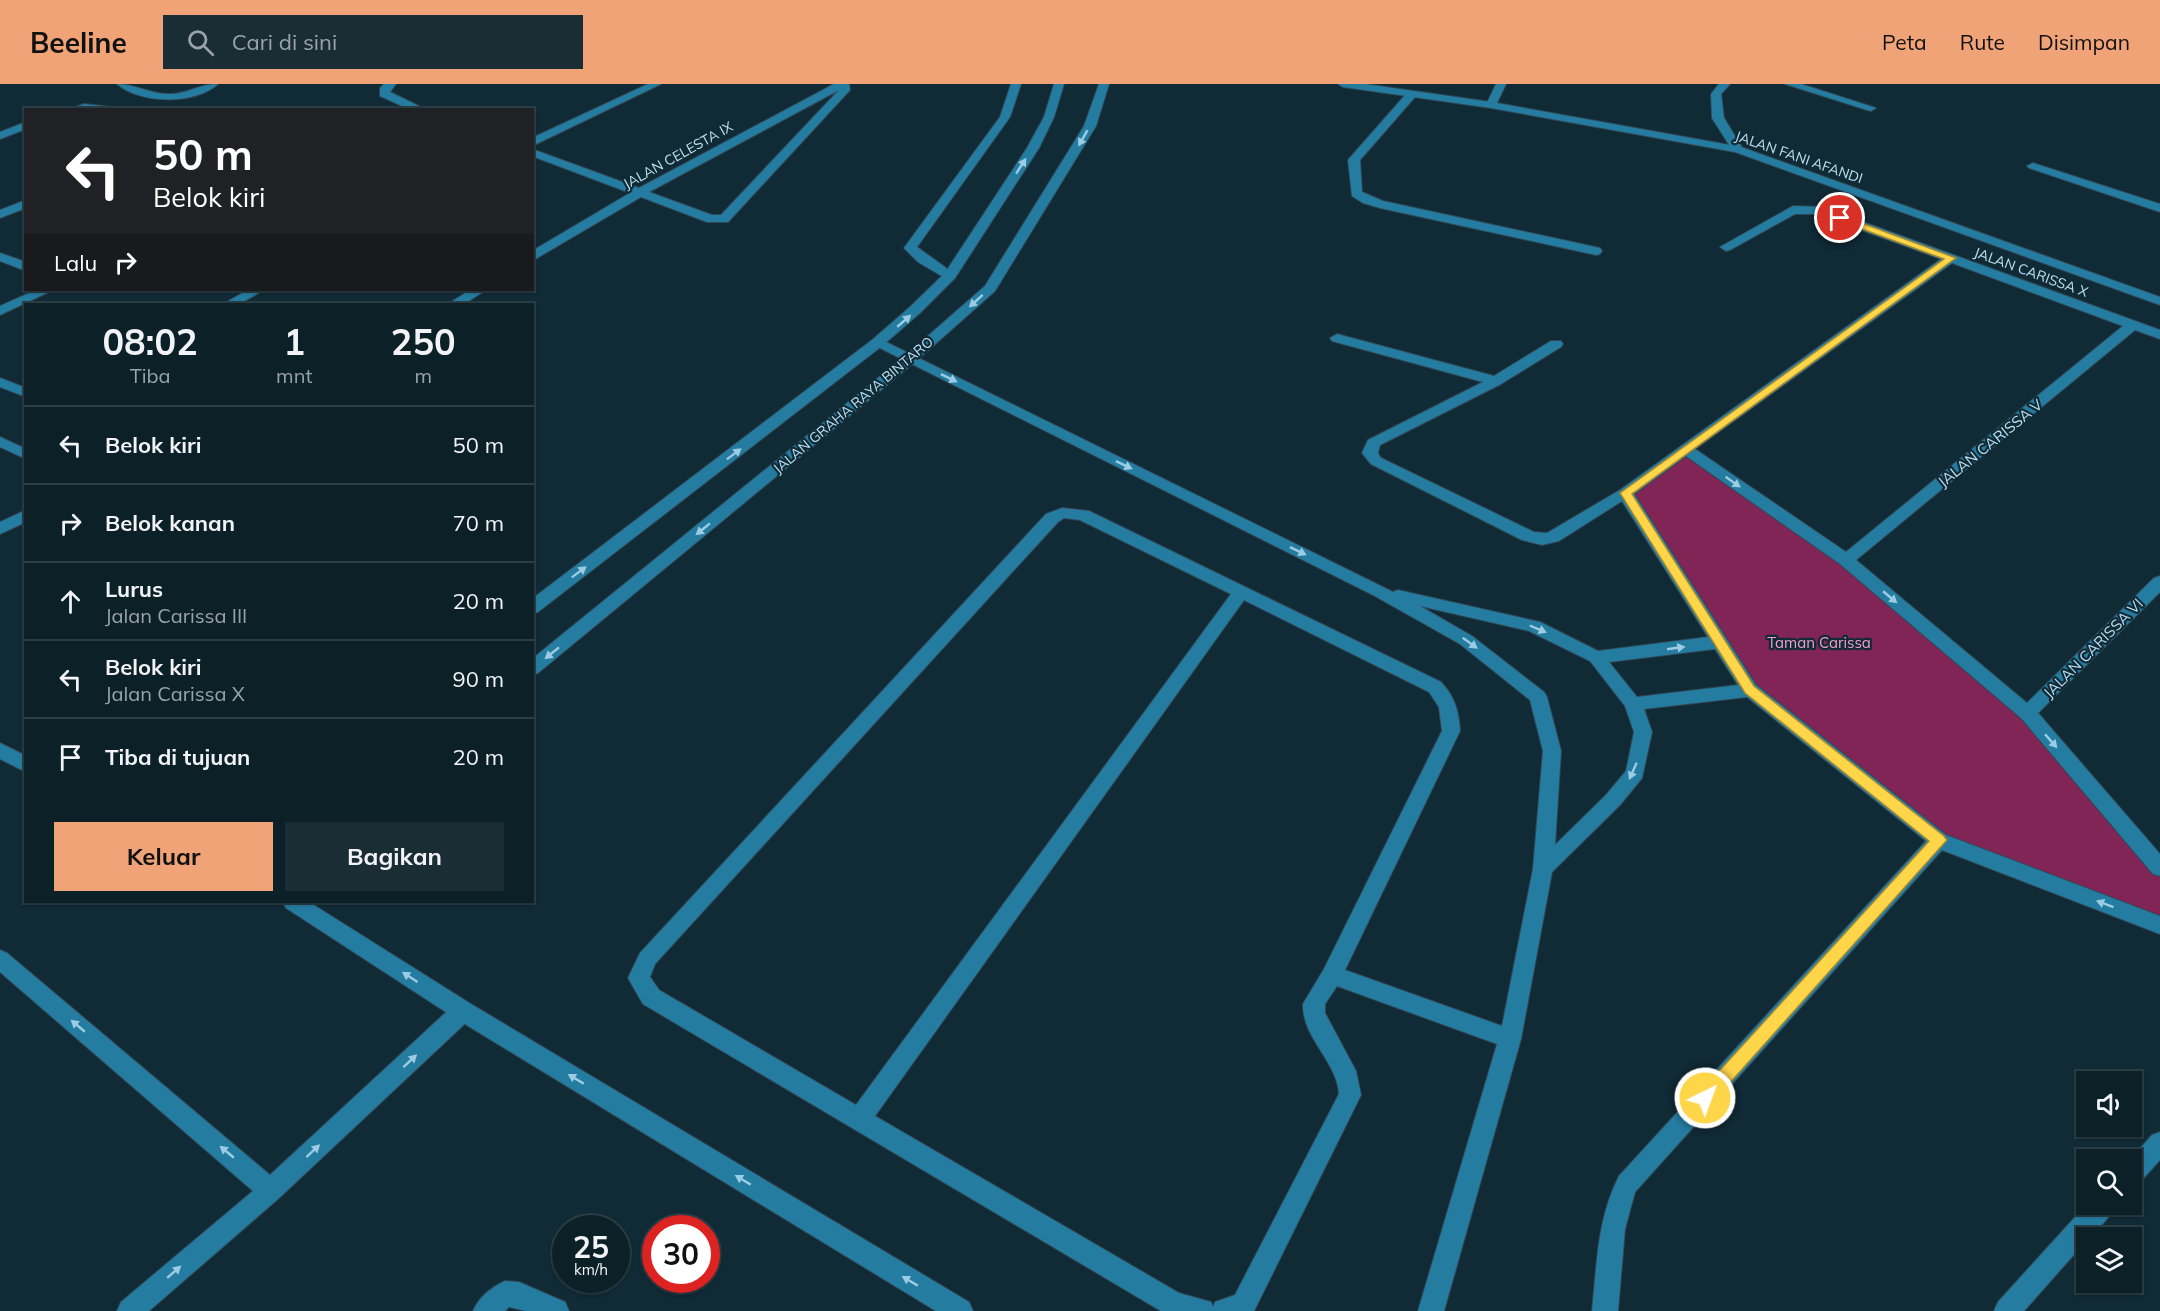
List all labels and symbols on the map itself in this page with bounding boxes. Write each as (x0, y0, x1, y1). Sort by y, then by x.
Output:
street label: JALAN CELESTA IX (620, 117, 736, 193)
street label: JALAN FANI AFANDI (1733, 127, 1865, 187)
one-way arrow (1078, 130, 1088, 147)
one-way arrow (1015, 158, 1026, 174)
pin (1814, 192, 1865, 243)
street label: JALAN CARISSA X (1972, 243, 2090, 301)
one-way arrow (968, 294, 984, 307)
one-way arrow (896, 314, 912, 327)
street label: JALAN GRAHA RAYA BINTARO (769, 333, 937, 477)
one-way arrow (940, 374, 957, 383)
street label: JALAN CARISSA V (1934, 395, 2047, 491)
one-way arrow (726, 448, 741, 460)
one-way arrow (1115, 460, 1132, 469)
one-way arrow (1725, 476, 1741, 488)
one-way arrow (695, 523, 710, 535)
one-way arrow (1290, 547, 1307, 556)
one-way arrow (571, 566, 587, 579)
one-way arrow (1882, 590, 1897, 603)
street label: JALAN CARISSA VI (2039, 594, 2147, 702)
one-way arrow (1529, 625, 1547, 634)
park label: Taman Carissa (1767, 633, 1871, 652)
one-way arrow (1463, 637, 1478, 649)
one-way arrow (1667, 643, 1686, 652)
one-way arrow (545, 646, 560, 659)
one-way arrow (2044, 733, 2057, 748)
one-way arrow (1629, 762, 1639, 780)
one-way arrow (2096, 899, 2114, 909)
one-way arrow (402, 972, 418, 983)
one-way arrow (70, 1019, 86, 1032)
one-way arrow (402, 1054, 417, 1068)
position arrow (1673, 1066, 1737, 1130)
one-way arrow (568, 1074, 584, 1085)
one-way arrow (219, 1145, 235, 1158)
one-way arrow (305, 1145, 320, 1158)
one-way arrow (734, 1175, 751, 1185)
speed limit sign: 30 (642, 1215, 720, 1293)
one-way arrow (166, 1266, 181, 1279)
one-way arrow (902, 1275, 918, 1286)

